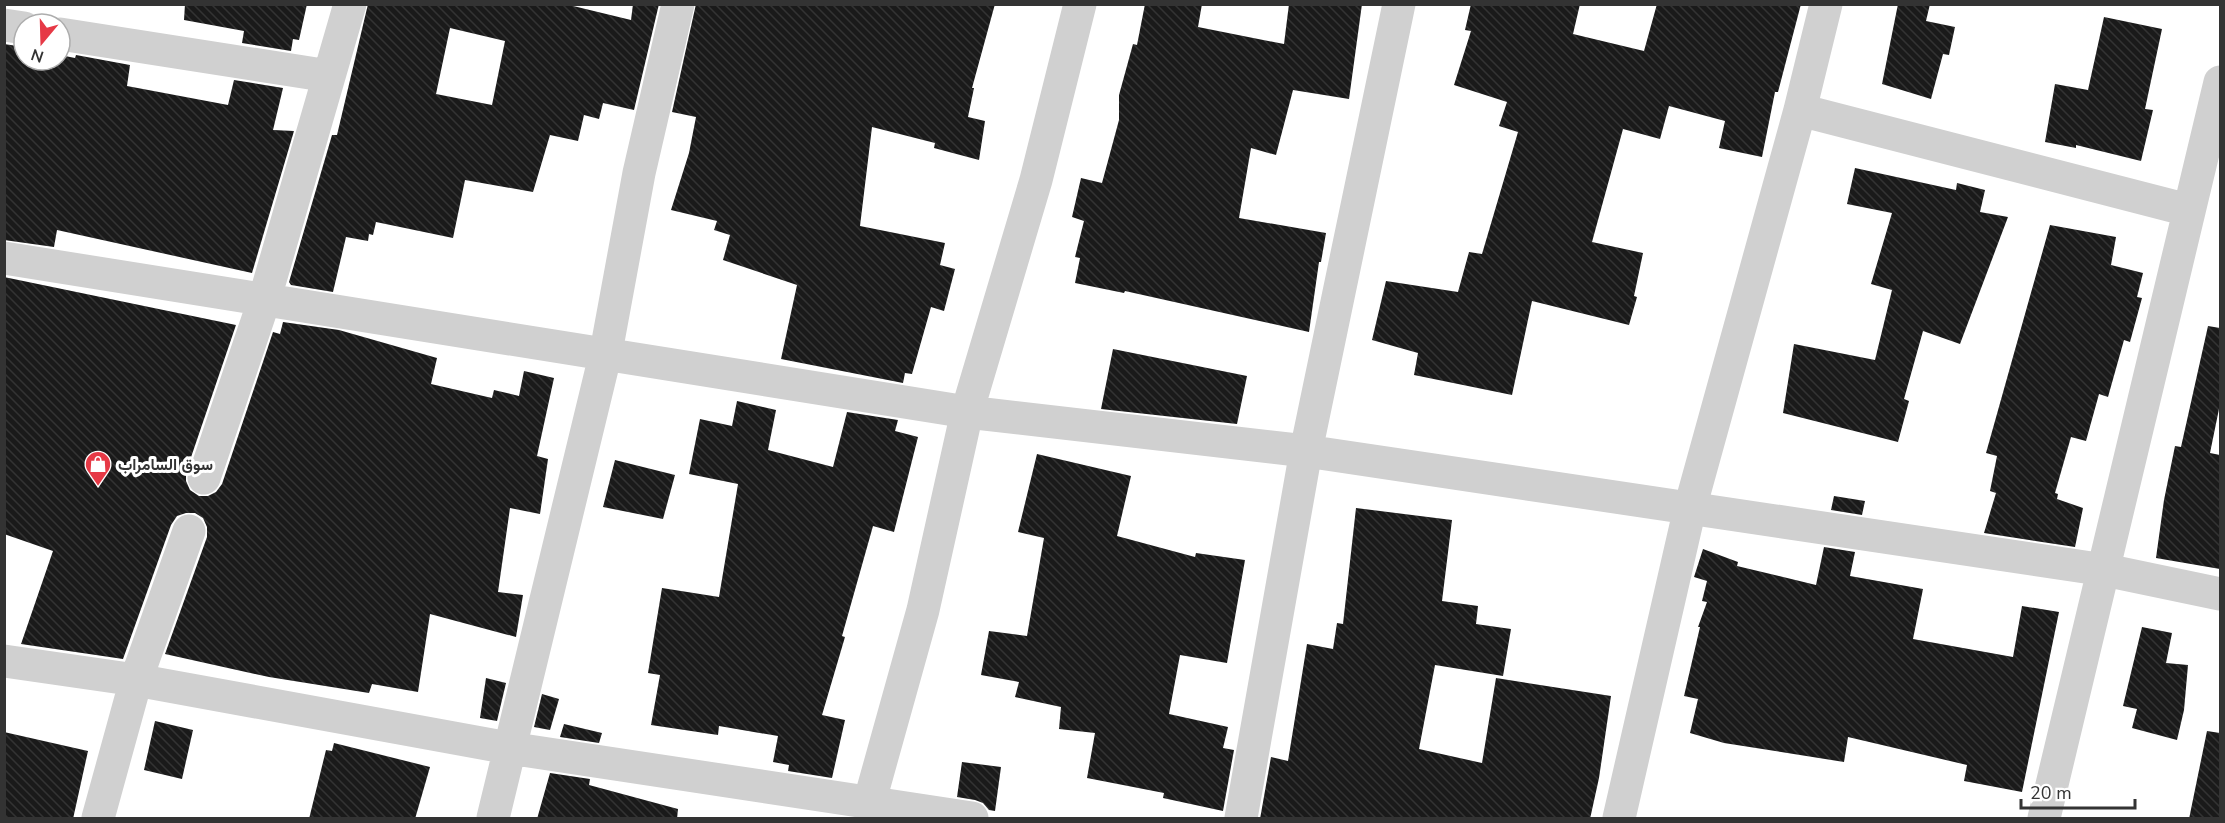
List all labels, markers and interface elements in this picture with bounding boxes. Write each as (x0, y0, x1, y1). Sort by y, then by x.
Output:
north arrow (12, 12, 72, 72)
text: N (28, 43, 47, 68)
shop icon: سوق السامراب (83, 449, 113, 487)
place label: سوق السامراب (118, 454, 213, 476)
scale bar (2021, 772, 2135, 810)
text: 20 m (2030, 781, 2072, 805)

